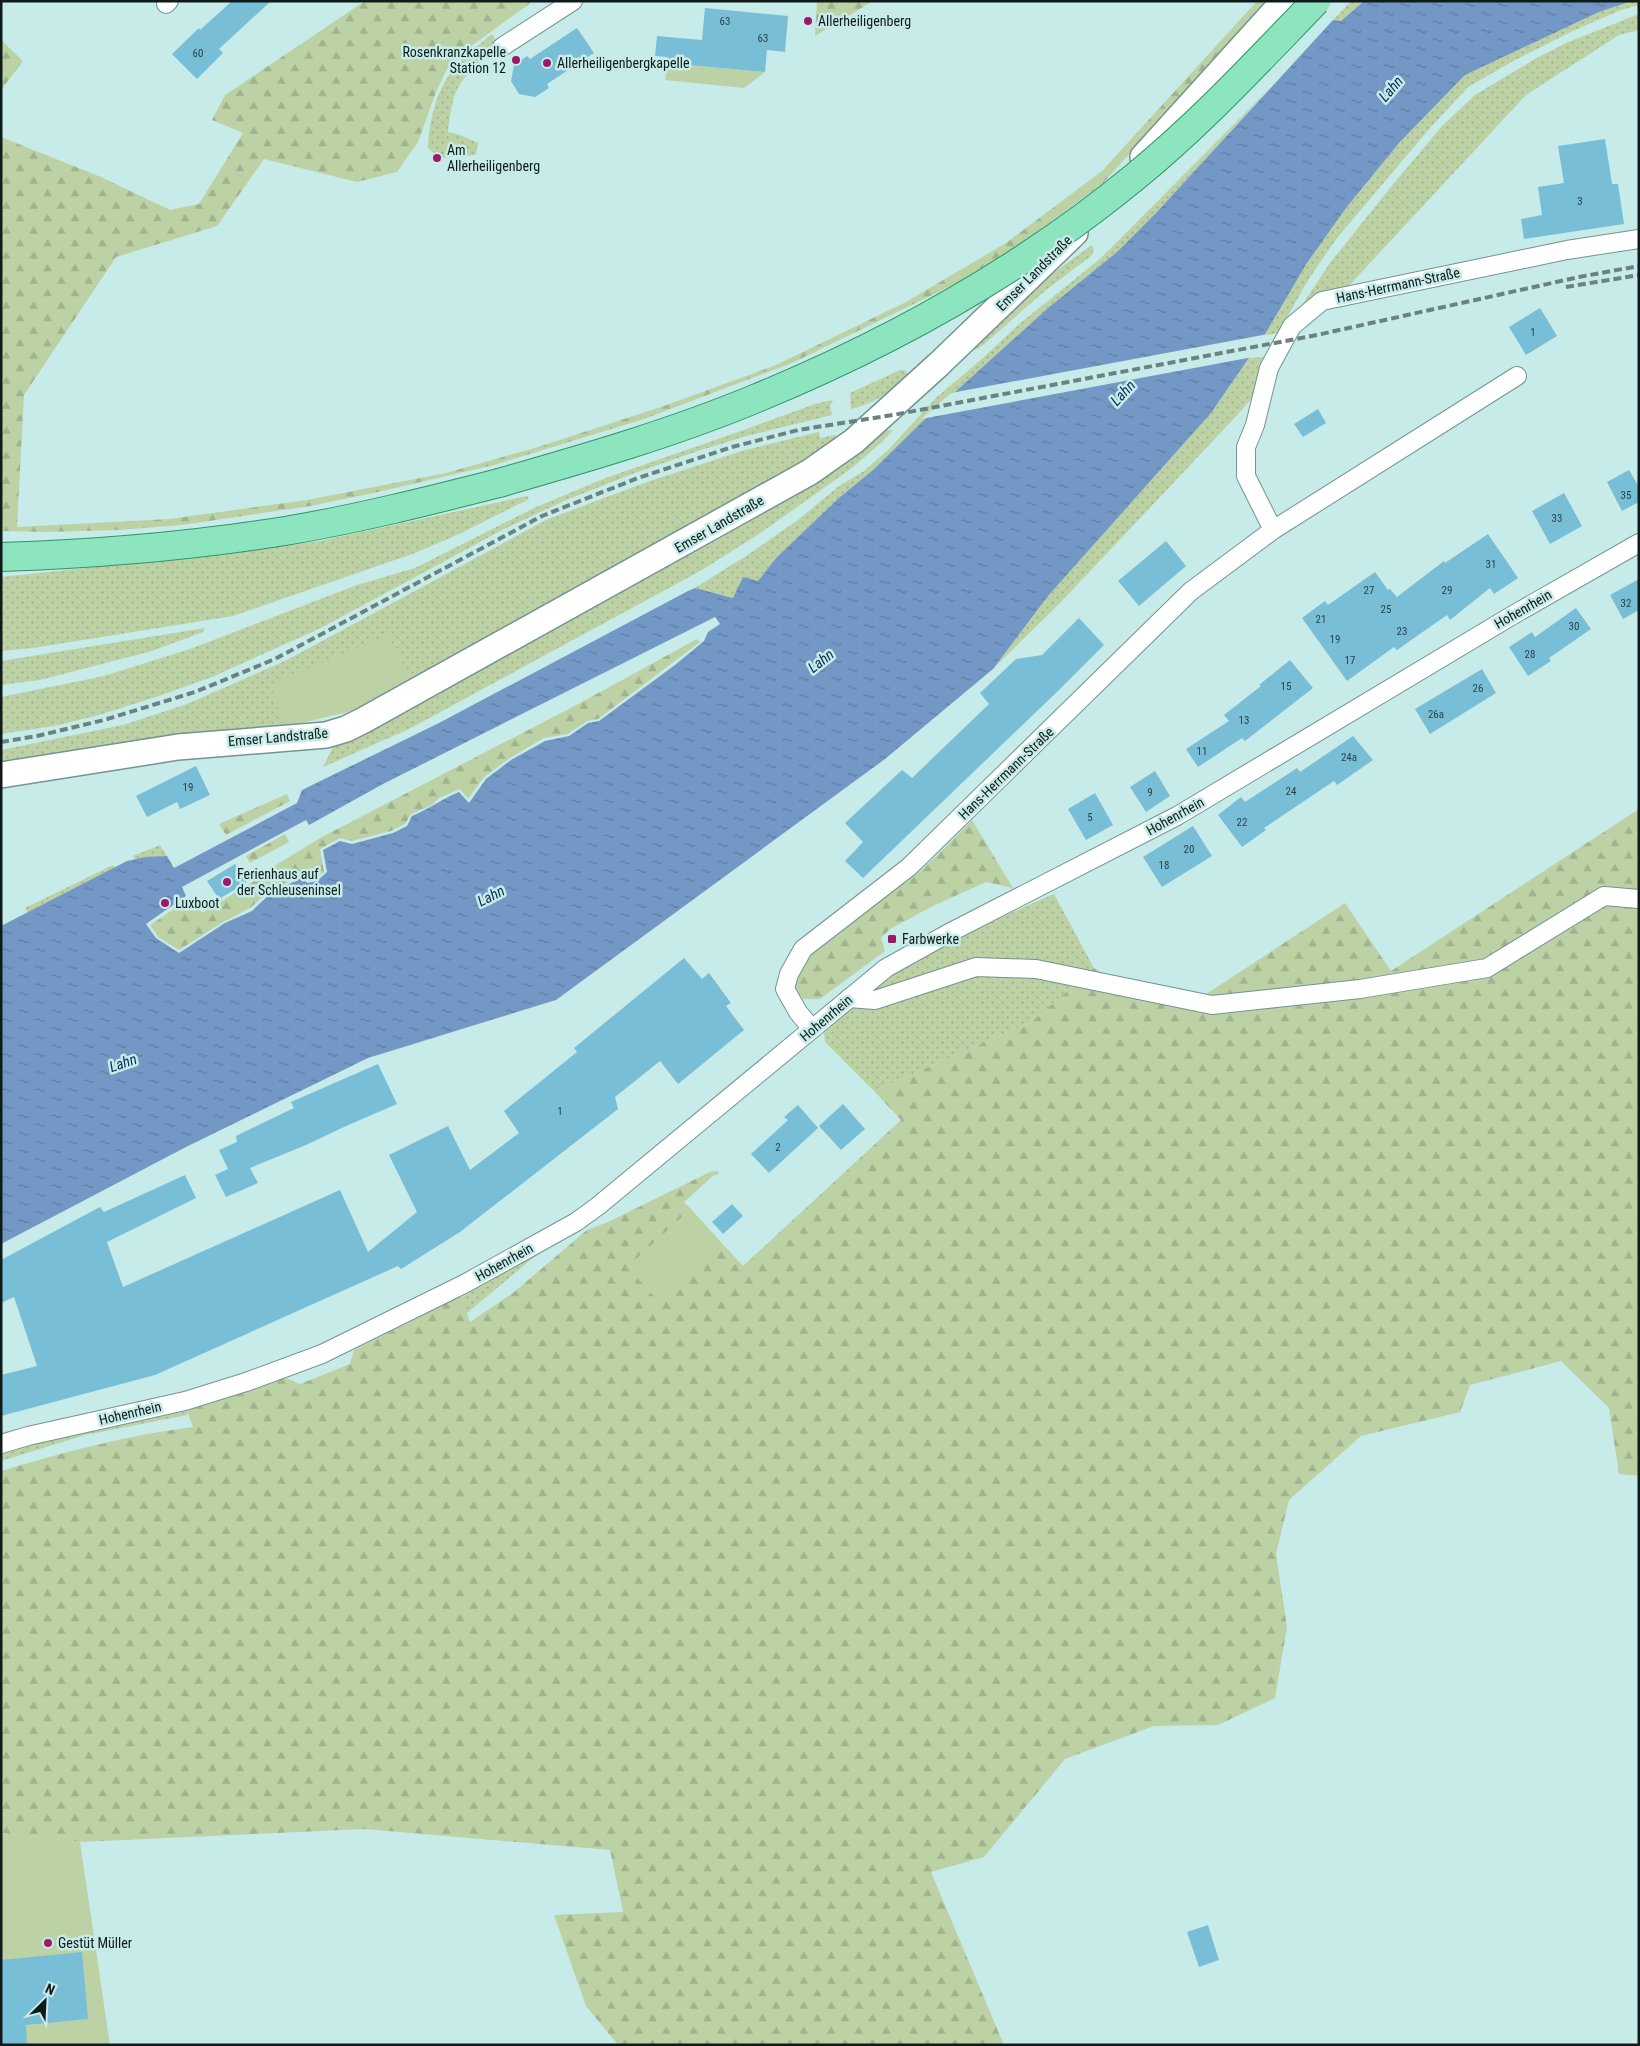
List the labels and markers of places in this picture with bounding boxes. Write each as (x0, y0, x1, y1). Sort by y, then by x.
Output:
place label: Allerheiligenberg (818, 13, 911, 29)
marker: Allerheiligenberg (802, 15, 814, 27)
place label: Rosenkranzkapelle Station 12 (402, 44, 506, 76)
marker: Rosenkranzkapelle Station 12 (510, 54, 522, 66)
place label: Allerheiligenbergkapelle (557, 55, 690, 71)
marker: Allerheiligenbergkapelle (541, 57, 553, 69)
place label: Am Allerheiligenberg (447, 142, 540, 174)
marker: Am Allerheiligenberg (431, 152, 443, 164)
place label: Ferienhaus auf der Schleuseninsel (237, 866, 341, 898)
marker: Ferienhaus auf der Schleuseninsel (221, 876, 233, 888)
place label: Luxboot (175, 895, 219, 911)
marker: Luxboot (159, 897, 171, 909)
place label: Farbwerke (902, 931, 959, 947)
marker: Farbwerke (886, 933, 898, 945)
place label: Gestüt Müller (58, 1935, 132, 1951)
marker: Gestüt Müller (42, 1937, 54, 1949)

